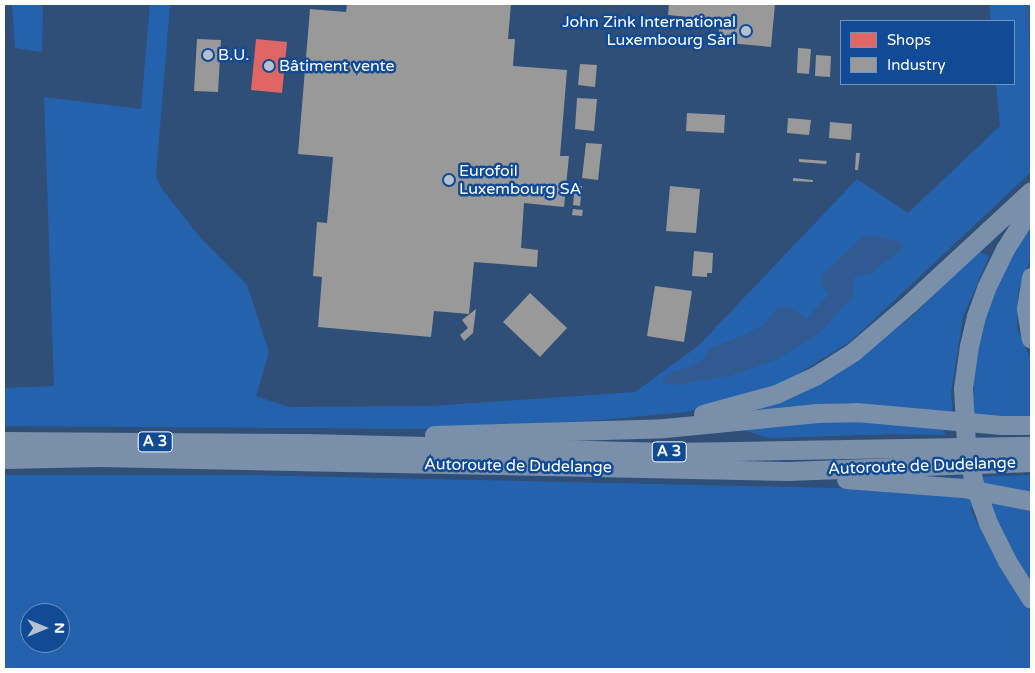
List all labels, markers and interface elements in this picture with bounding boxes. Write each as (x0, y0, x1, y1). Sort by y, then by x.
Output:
place label: John Zink International Luxembourg Sàrl (562, 12, 736, 50)
legend (840, 20, 1015, 85)
marker: John Zink International Luxembourg Sàrl (740, 25, 752, 37)
text: Shops (887, 31, 931, 49)
place label: B.U. (218, 45, 249, 65)
marker: B.U. (202, 49, 214, 61)
place label: Bâtiment vente (279, 56, 395, 76)
text: Industry (887, 56, 946, 74)
marker: Bâtiment vente (263, 60, 275, 72)
place label: Eurofoil Luxembourg SA (459, 161, 581, 199)
marker: Eurofoil Luxembourg SA (443, 174, 455, 186)
road number: A 3 (138, 430, 172, 454)
road number: A 3 (652, 440, 686, 464)
street label: Autoroute de Dudelange (828, 453, 1016, 479)
street label: Autoroute de Dudelange (424, 455, 612, 477)
north arrow (20, 603, 70, 653)
text: N (51, 622, 68, 634)

